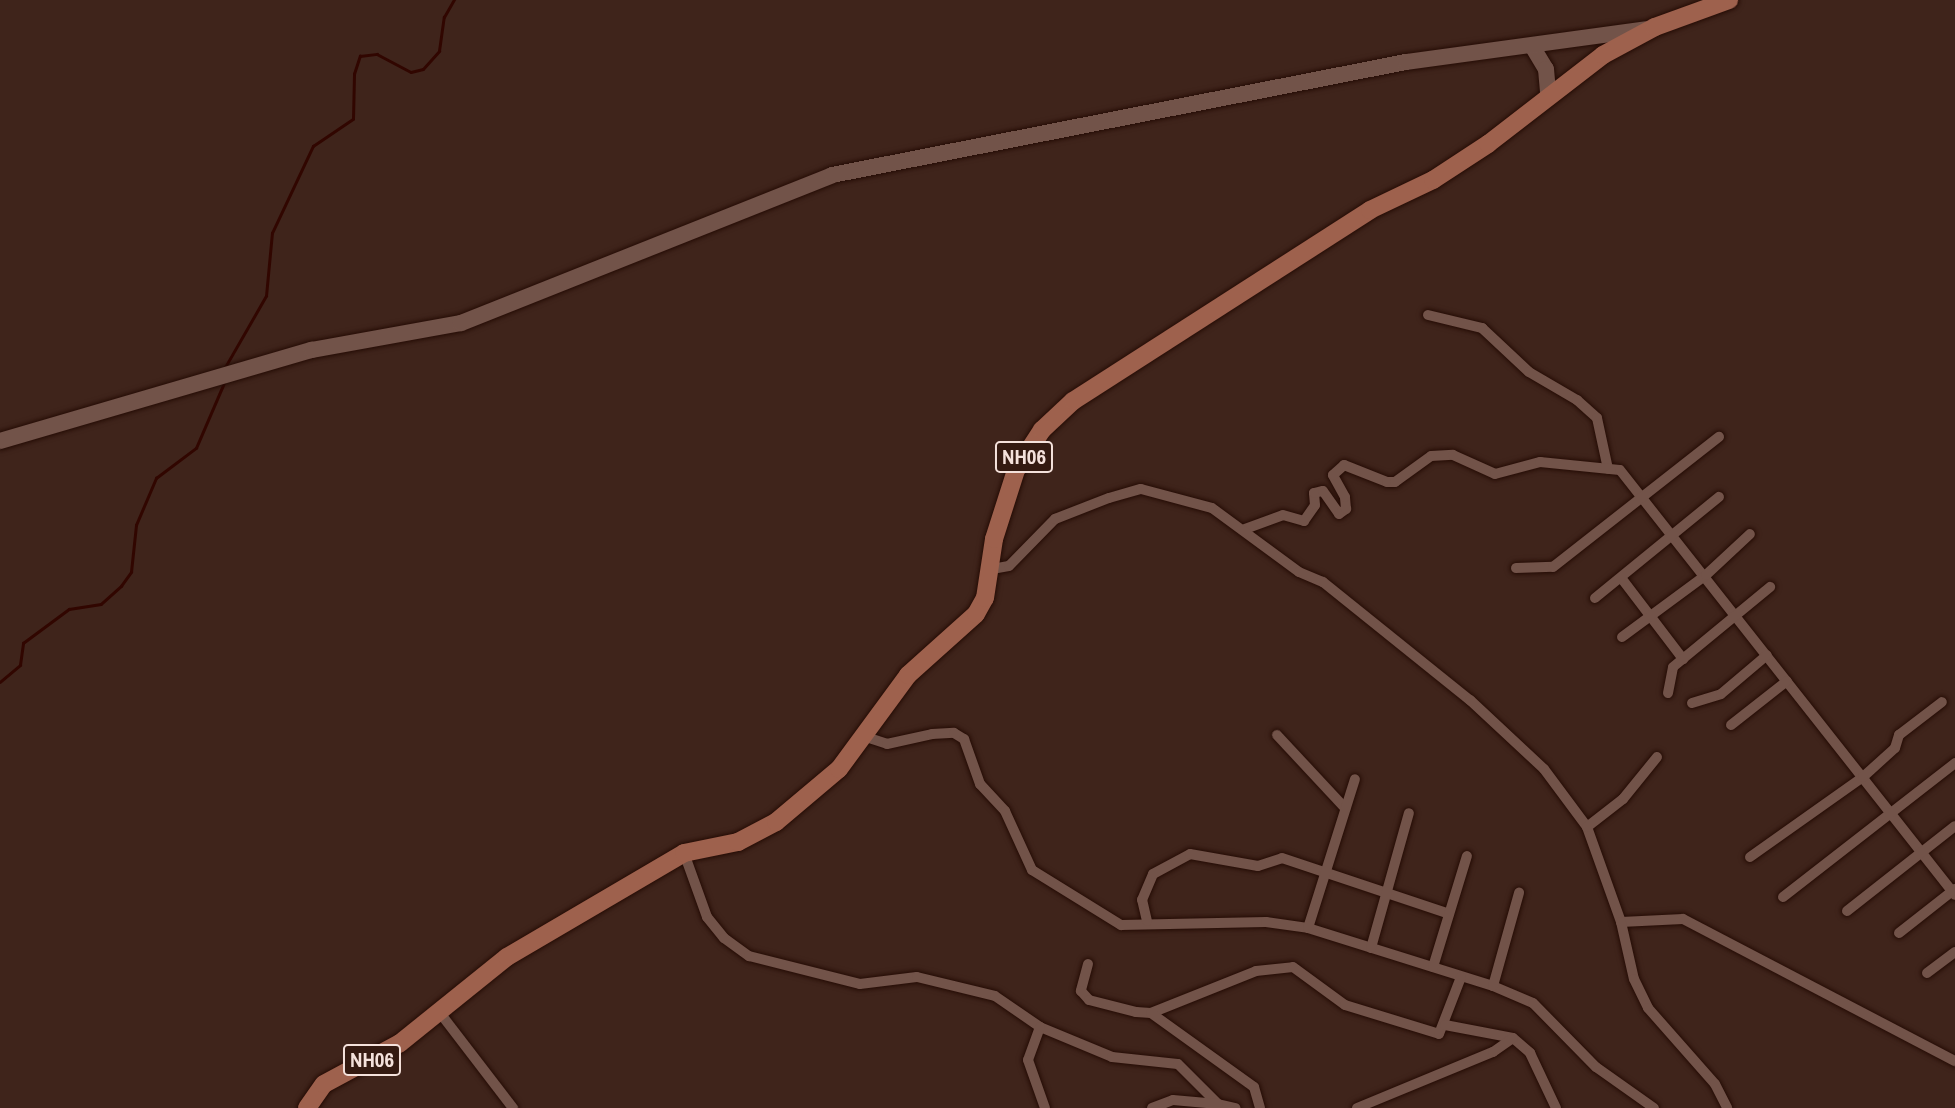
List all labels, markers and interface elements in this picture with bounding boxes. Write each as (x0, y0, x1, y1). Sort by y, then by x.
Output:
road number: NH06 (994, 440, 1054, 475)
road number: NH06 (342, 1042, 402, 1078)

